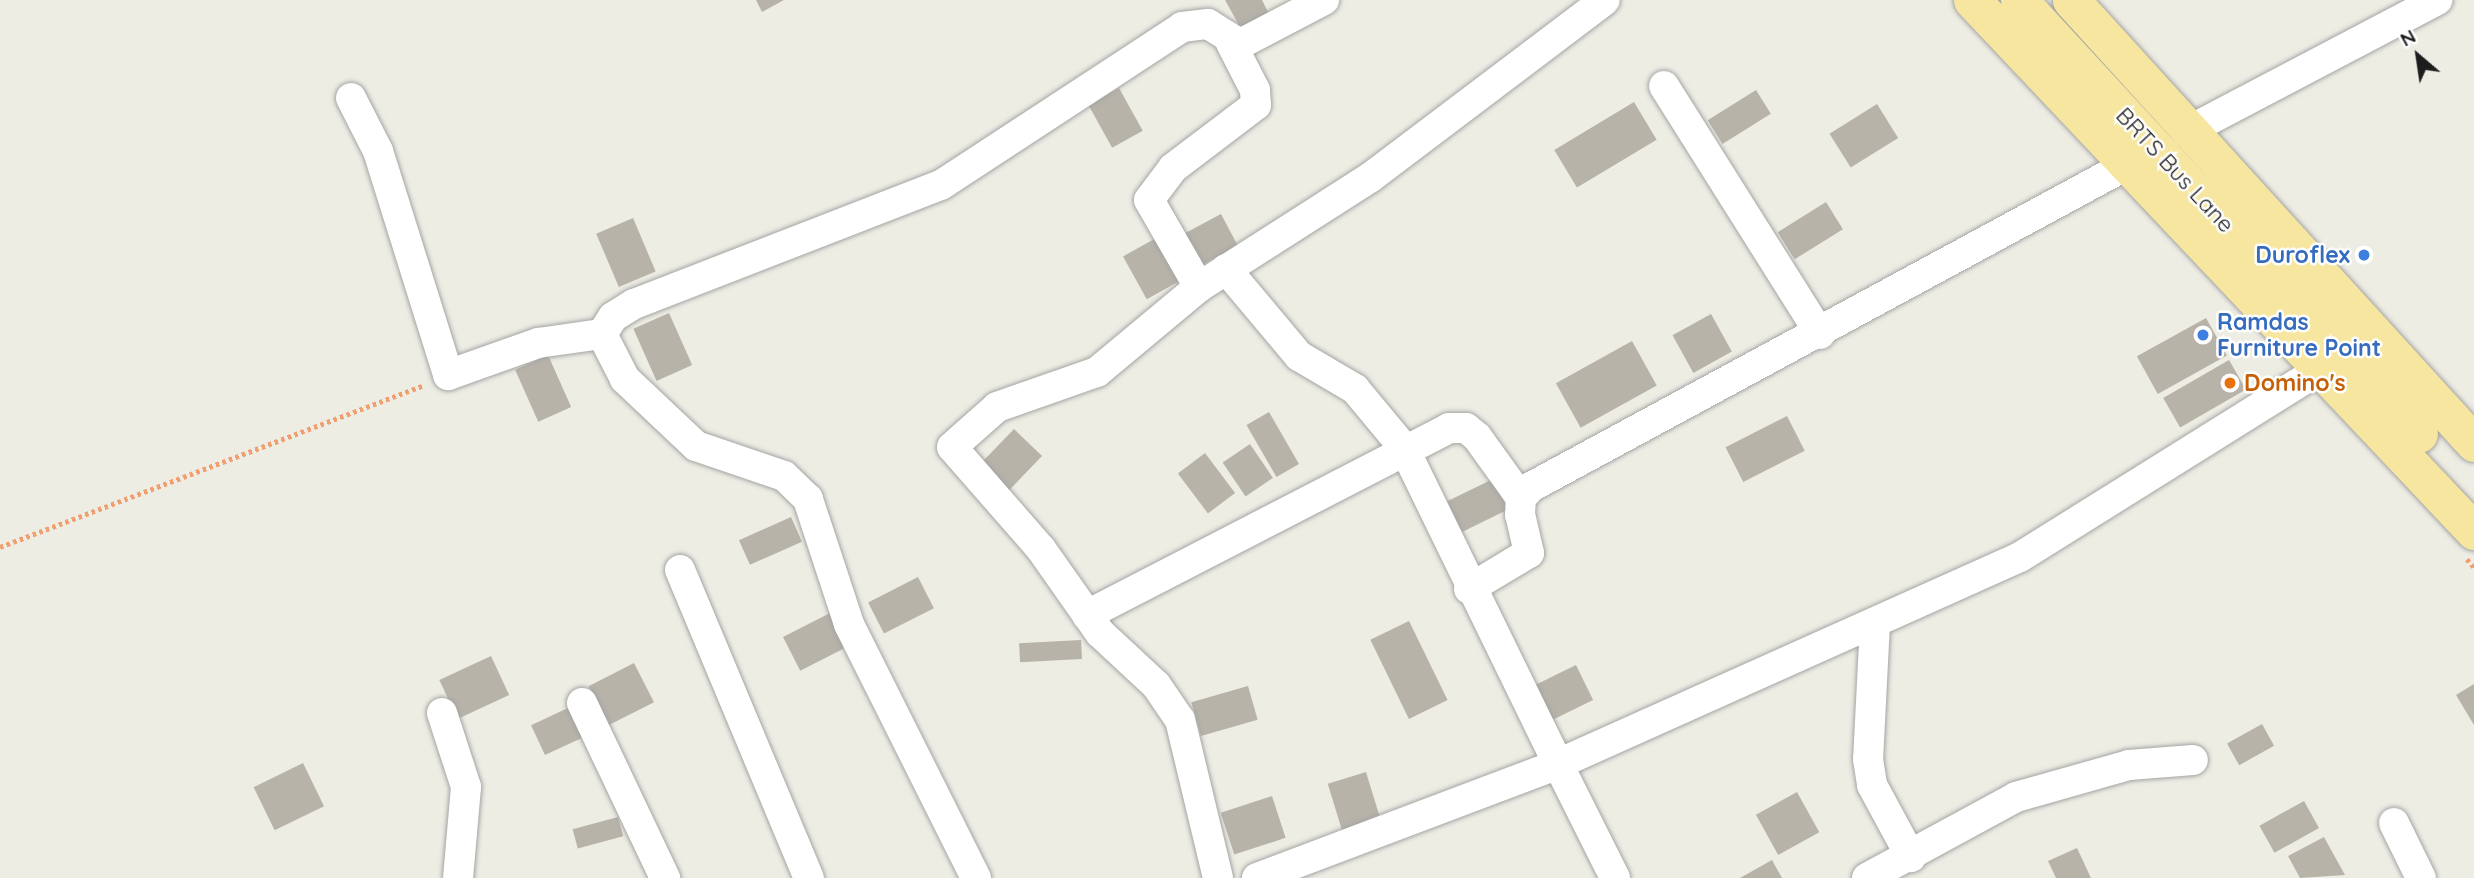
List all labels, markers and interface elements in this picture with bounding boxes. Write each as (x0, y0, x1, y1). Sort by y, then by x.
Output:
north arrow (2383, 21, 2453, 91)
text: N (2396, 24, 2420, 52)
street label: BRTS Bus Lane (2110, 102, 2240, 238)
place label: Duroflex (2255, 241, 2350, 269)
marker: Duroflex (2356, 247, 2372, 263)
place label: Ramdas Furniture Point (2217, 308, 2381, 362)
marker: Ramdas Furniture Point (2195, 327, 2211, 343)
place label: Domino's (2244, 369, 2346, 397)
marker: Domino's (2222, 375, 2238, 391)

